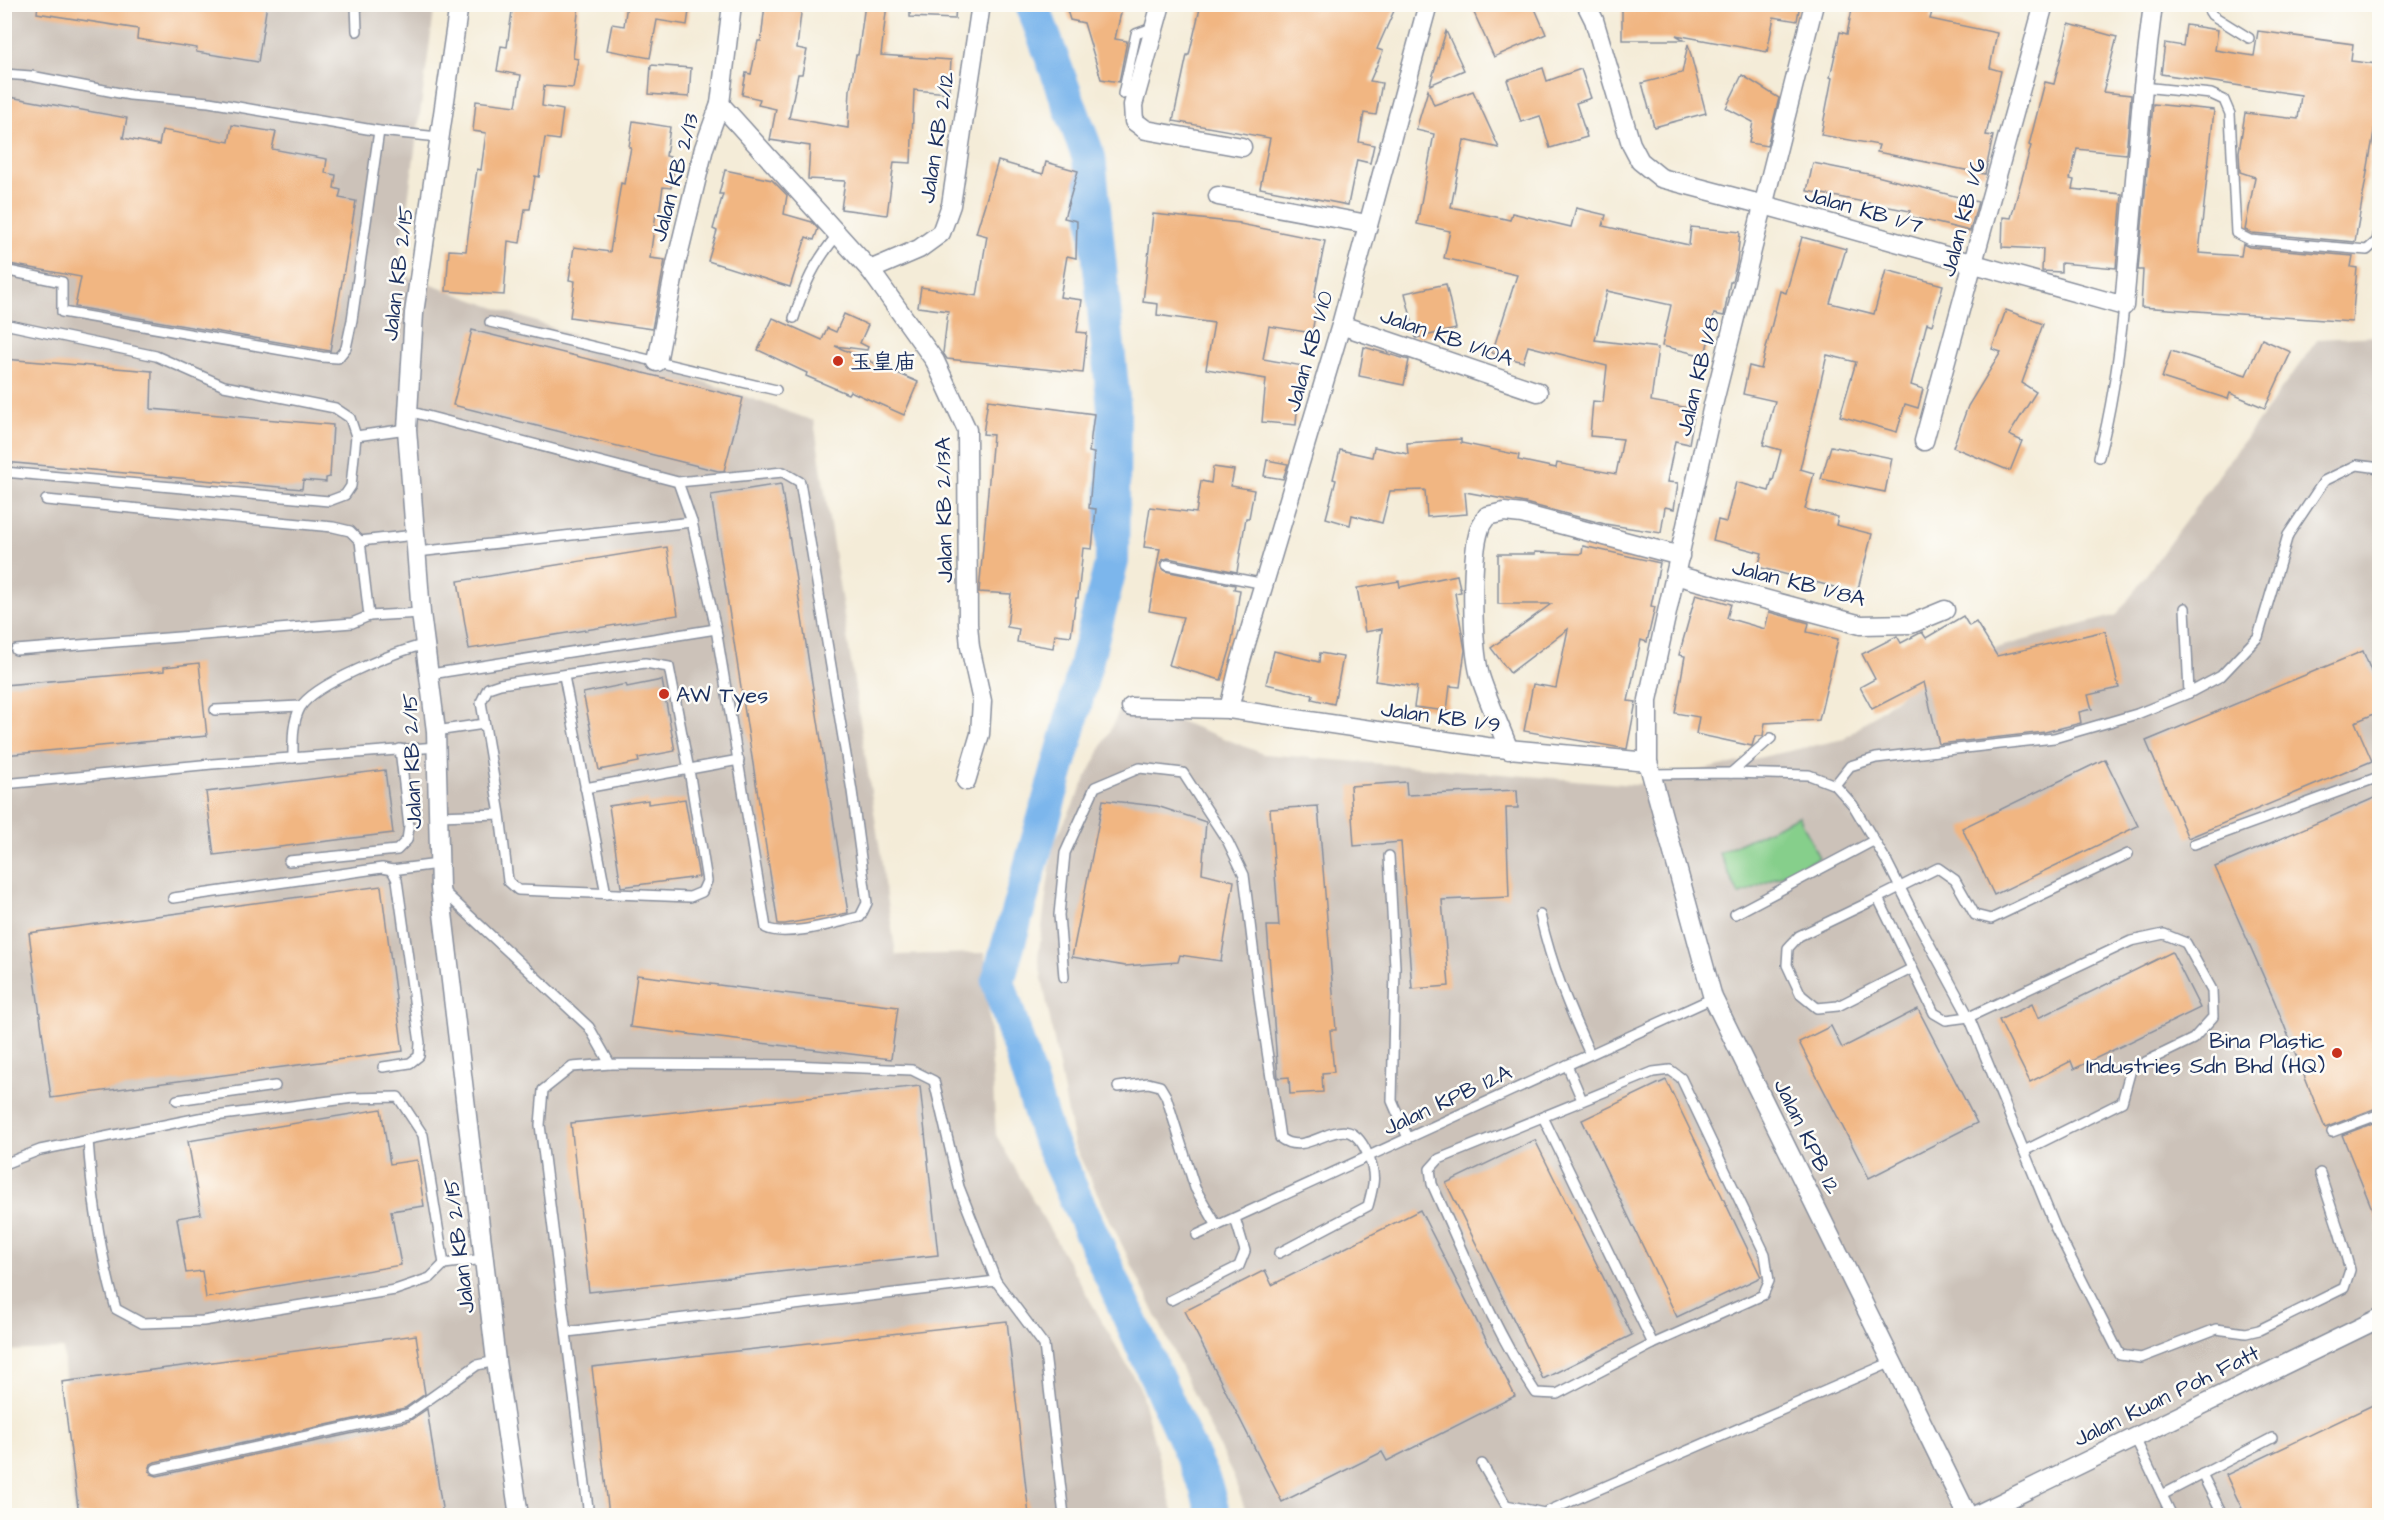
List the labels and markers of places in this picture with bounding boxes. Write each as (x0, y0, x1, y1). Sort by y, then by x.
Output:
place label: 玉皇庙 (850, 347, 916, 378)
marker: 玉皇庙 (831, 354, 845, 368)
place label: AW Tyes (676, 680, 768, 712)
marker: AW Tyes (657, 687, 671, 701)
place label: Bina Plastic Industries Sdn Bhd (HQ) (2086, 1026, 2325, 1082)
marker: Bina Plastic Industries Sdn Bhd (HQ) (2330, 1046, 2344, 1060)

